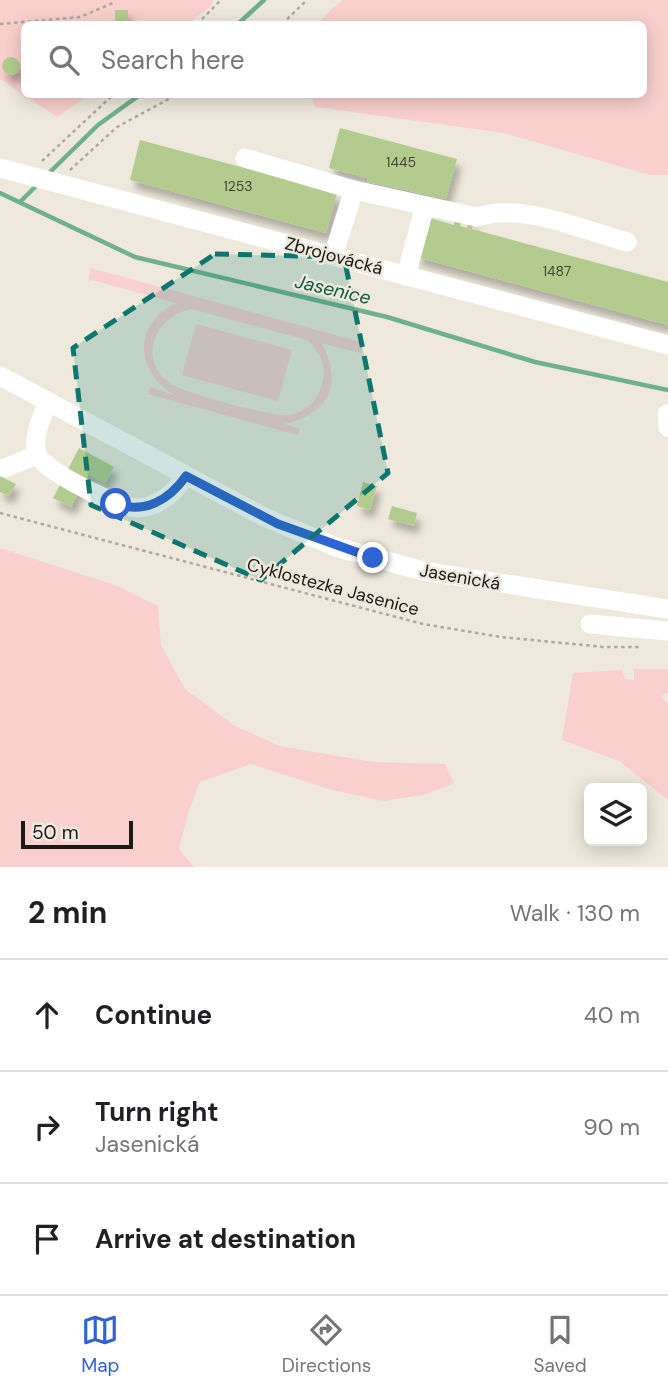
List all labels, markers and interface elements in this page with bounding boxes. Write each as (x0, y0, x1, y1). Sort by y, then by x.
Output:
search box (21, 21, 647, 98)
icon: search (45, 41, 83, 79)
text: Search here (101, 43, 244, 77)
house number: 1445 (386, 153, 416, 171)
house number: 1253 (223, 177, 253, 195)
street label: Zbrojovácká (282, 231, 386, 281)
house number: 1487 (543, 262, 571, 280)
water label: Jasenice (293, 269, 373, 310)
route start (100, 488, 131, 519)
route end (357, 542, 388, 573)
street label: Cyklostezka Jasenice (244, 552, 422, 622)
street label: Jasenická (418, 558, 502, 596)
map controls (584, 783, 647, 846)
button: layers (584, 783, 647, 846)
scale bar (21, 818, 133, 850)
text: 50 m (32, 820, 79, 845)
text: 2 min (28, 893, 107, 932)
text: Walk · 130 m (510, 898, 640, 928)
icon: ahead (28, 996, 66, 1034)
text: Continue (95, 998, 212, 1032)
text: 40 m (584, 1000, 640, 1030)
text: Turn right (95, 1095, 219, 1129)
icon: right (28, 1108, 66, 1146)
text: 90 m (583, 1112, 640, 1142)
text: Jasenická (95, 1129, 200, 1159)
icon: arrive (28, 1220, 66, 1258)
text: Arrive at destination (95, 1222, 356, 1256)
tab: Map (81, 1311, 119, 1378)
tab: Directions (282, 1311, 371, 1378)
tab: Saved (534, 1311, 587, 1378)

